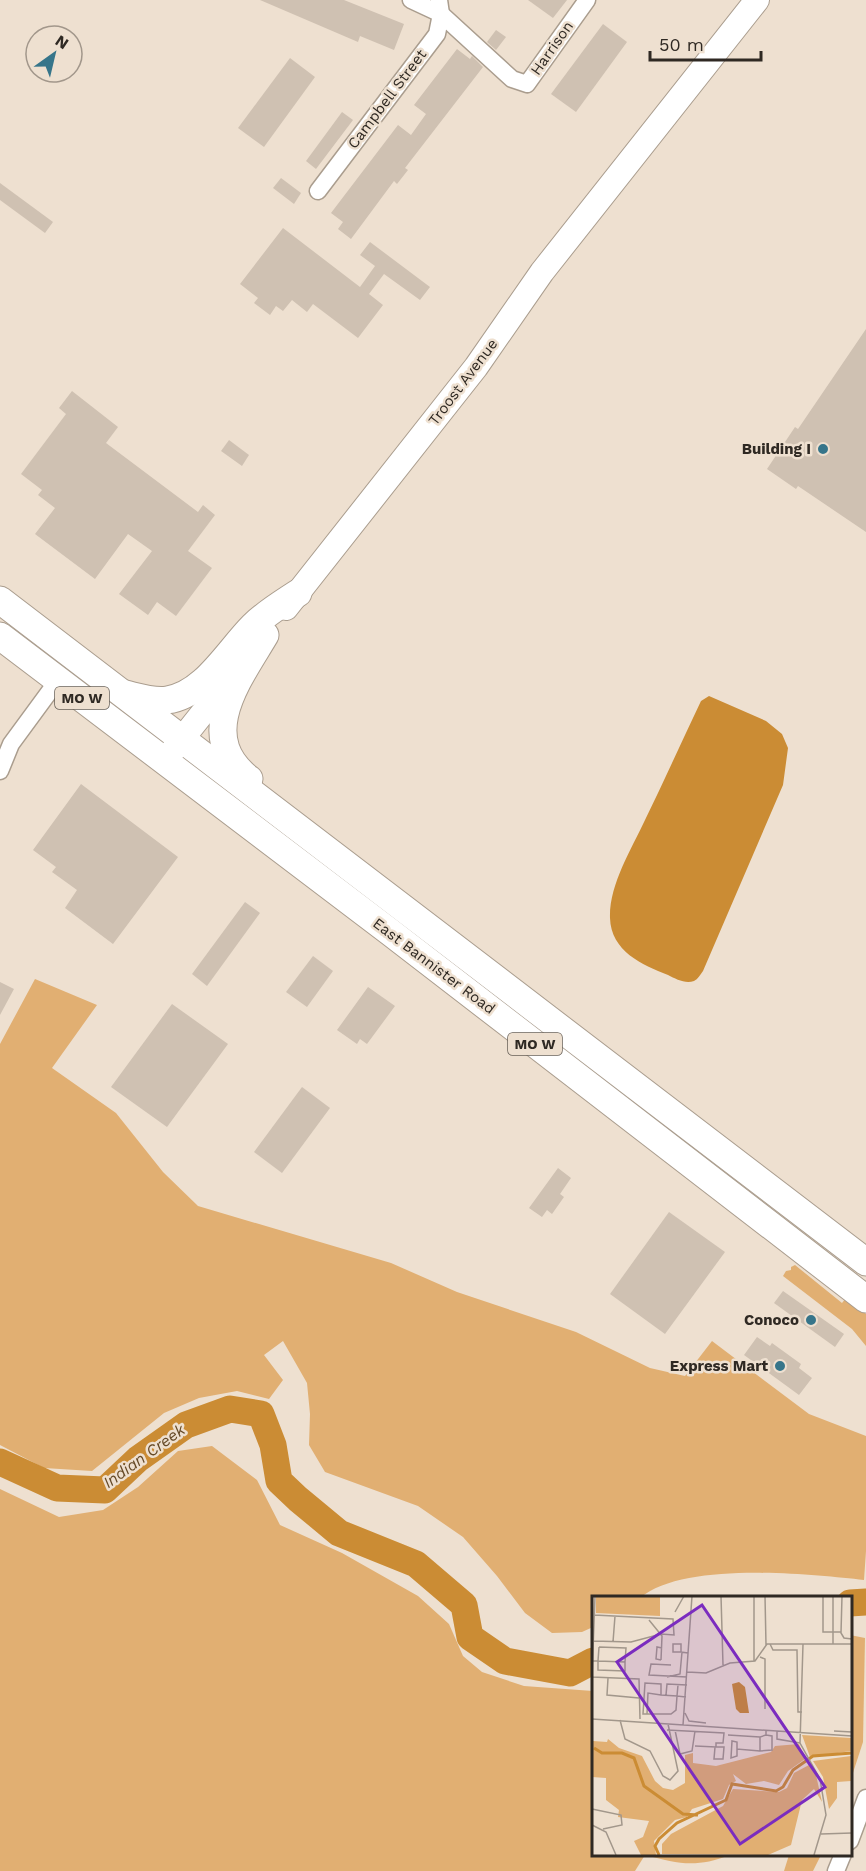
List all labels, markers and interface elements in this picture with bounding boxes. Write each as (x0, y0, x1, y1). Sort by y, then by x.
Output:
street label: Harrison (527, 18, 577, 78)
north arrow (24, 24, 84, 84)
scale bar (650, 24, 761, 62)
text: N (52, 31, 72, 53)
text: 50 m (659, 34, 704, 55)
street label: Campbell Street (344, 45, 431, 152)
street label: Troost Avenue (425, 335, 501, 429)
place label: Building I (742, 440, 811, 458)
marker: Building I (816, 442, 830, 456)
road number: MO W (55, 687, 109, 709)
street label: East Bannister Road (369, 914, 499, 1018)
road number: MO W (508, 1033, 562, 1055)
place label: Conoco (744, 1311, 799, 1329)
marker: Conoco (804, 1313, 818, 1327)
place label: Express Mart (670, 1357, 768, 1375)
marker: Express Mart (773, 1359, 787, 1373)
water label: Indian Creek (99, 1419, 190, 1492)
inset map (592, 1596, 851, 1856)

